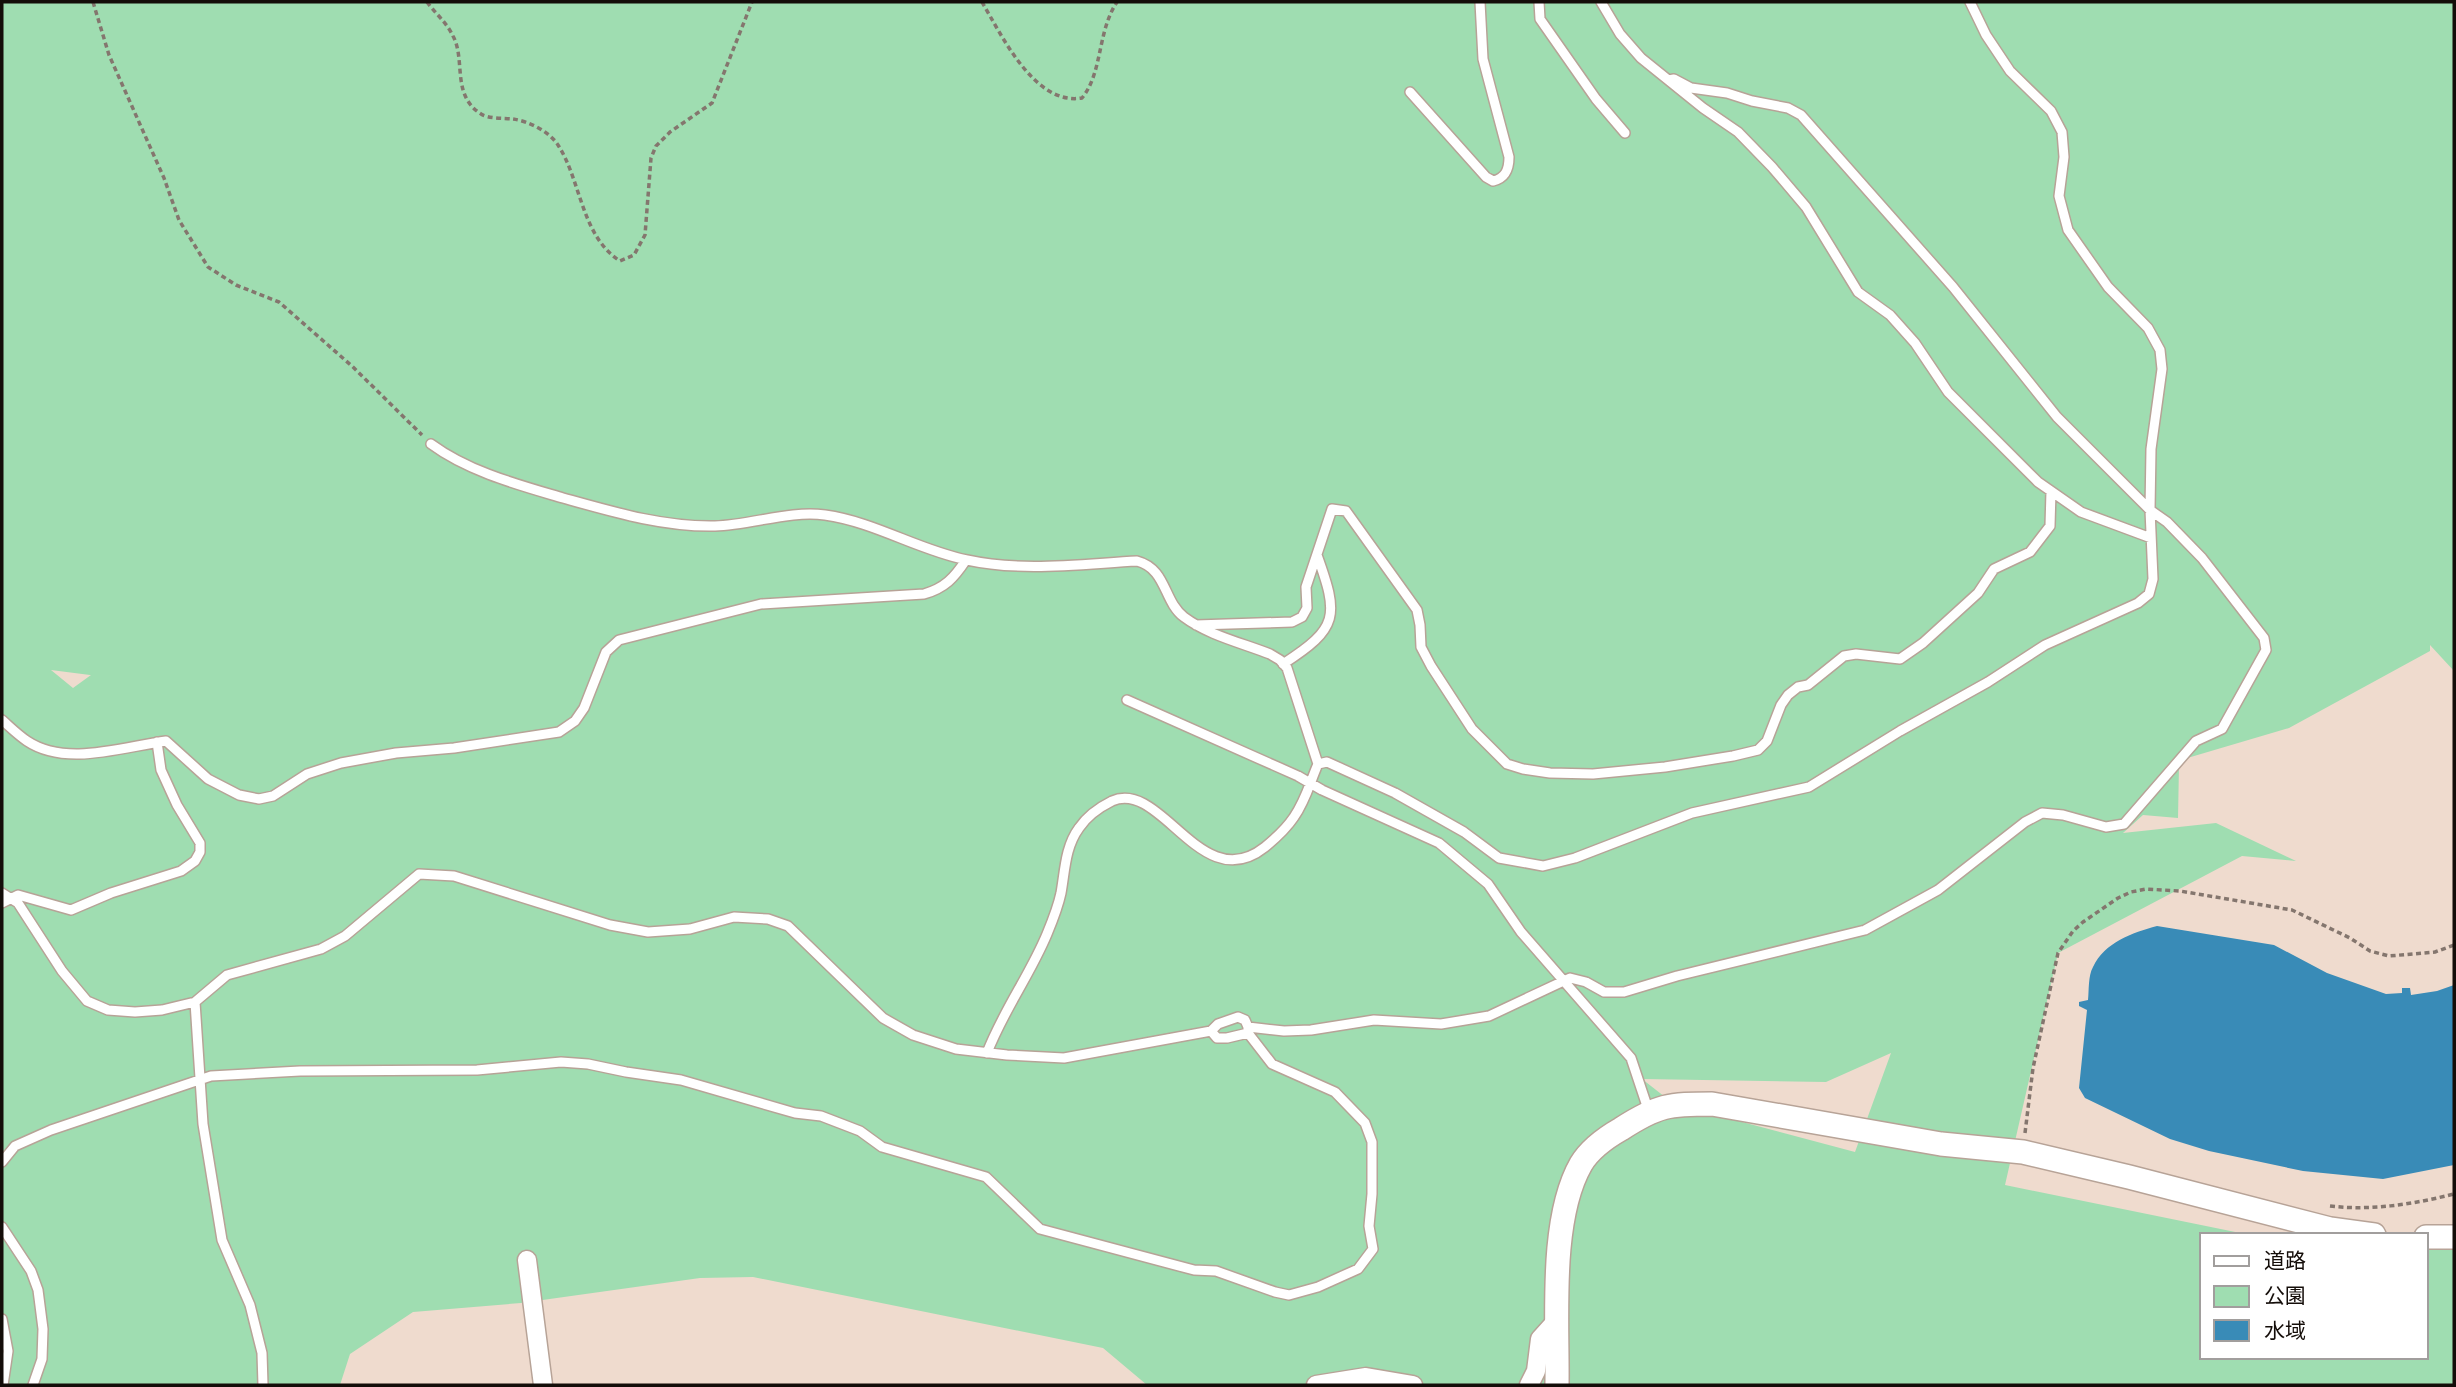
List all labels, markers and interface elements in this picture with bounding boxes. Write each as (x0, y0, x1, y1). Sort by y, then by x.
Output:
legend (2200, 1233, 2428, 1359)
text: 道路 (2264, 1247, 2306, 1274)
text: 公園 (2264, 1282, 2306, 1309)
text: 水域 (2264, 1317, 2306, 1344)

